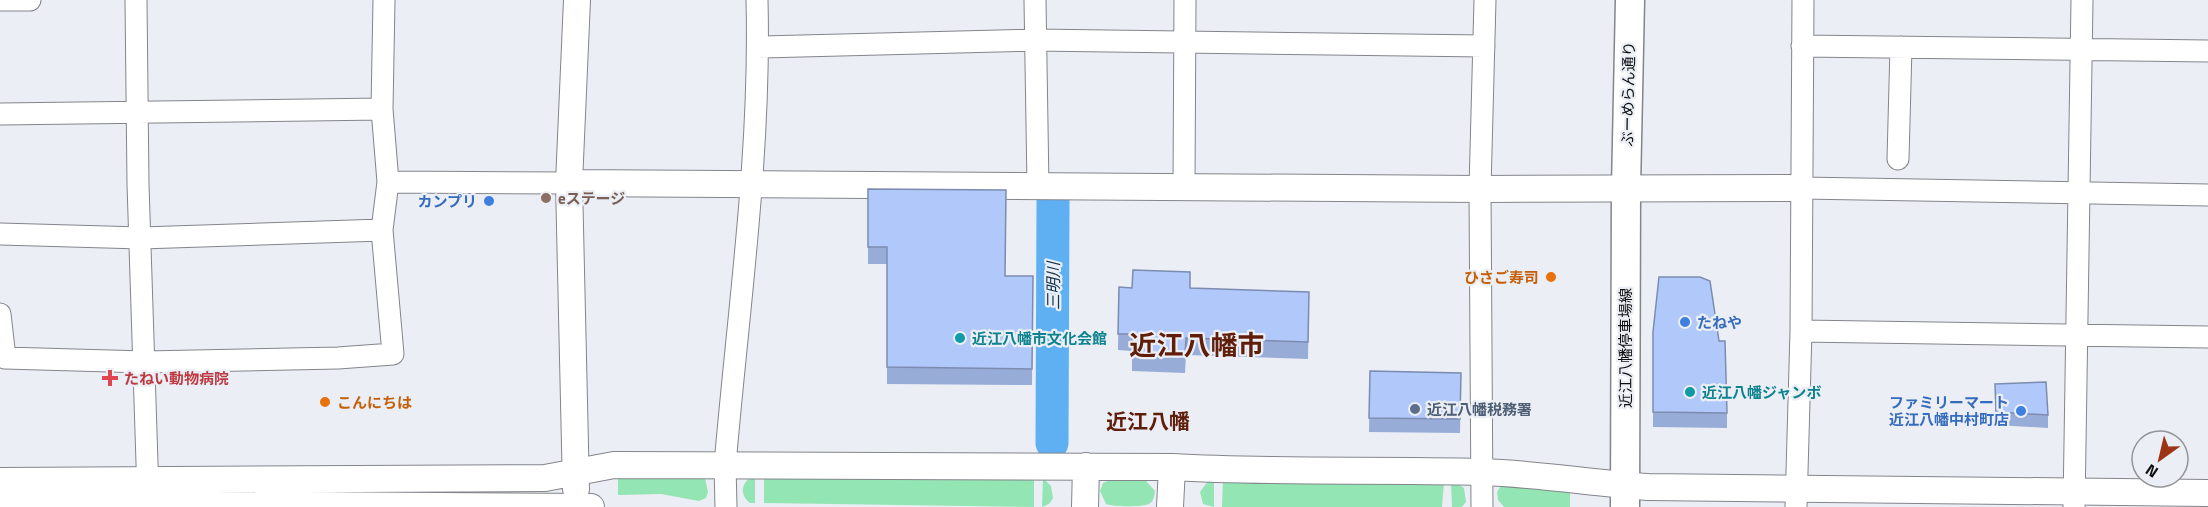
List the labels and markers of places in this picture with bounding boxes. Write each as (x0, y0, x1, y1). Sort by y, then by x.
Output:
place label: eステージ (558, 187, 625, 210)
place label: カンプリ (417, 190, 477, 213)
marker: eステージ (539, 191, 553, 205)
marker: カンプリ (482, 194, 496, 208)
place label: ひさご寿司 (1464, 266, 1539, 289)
marker: ひさご寿司 (1544, 270, 1558, 284)
place label: たねや (1697, 311, 1742, 334)
marker: たねや (1678, 315, 1692, 329)
place label: 近江八幡市文化会館 (972, 327, 1107, 350)
marker: 近江八幡市文化会館 (953, 331, 967, 345)
place label: たねい動物病院 (124, 367, 229, 390)
marker: たねい動物病院 (101, 369, 119, 387)
place label: 近江八幡ジャンボ (1702, 381, 1821, 404)
marker: 近江八幡ジャンボ (1683, 385, 1697, 399)
place label: こんにちは (337, 391, 412, 414)
place label: ファミリーマート 近江八幡中村町店 (1889, 391, 2009, 431)
marker: こんにちは (318, 395, 332, 409)
place label: 近江八幡税務署 (1427, 398, 1532, 421)
marker: 近江八幡税務署 (1408, 402, 1422, 416)
marker: ファミリーマート 近江八幡中村町店 (2014, 404, 2028, 418)

